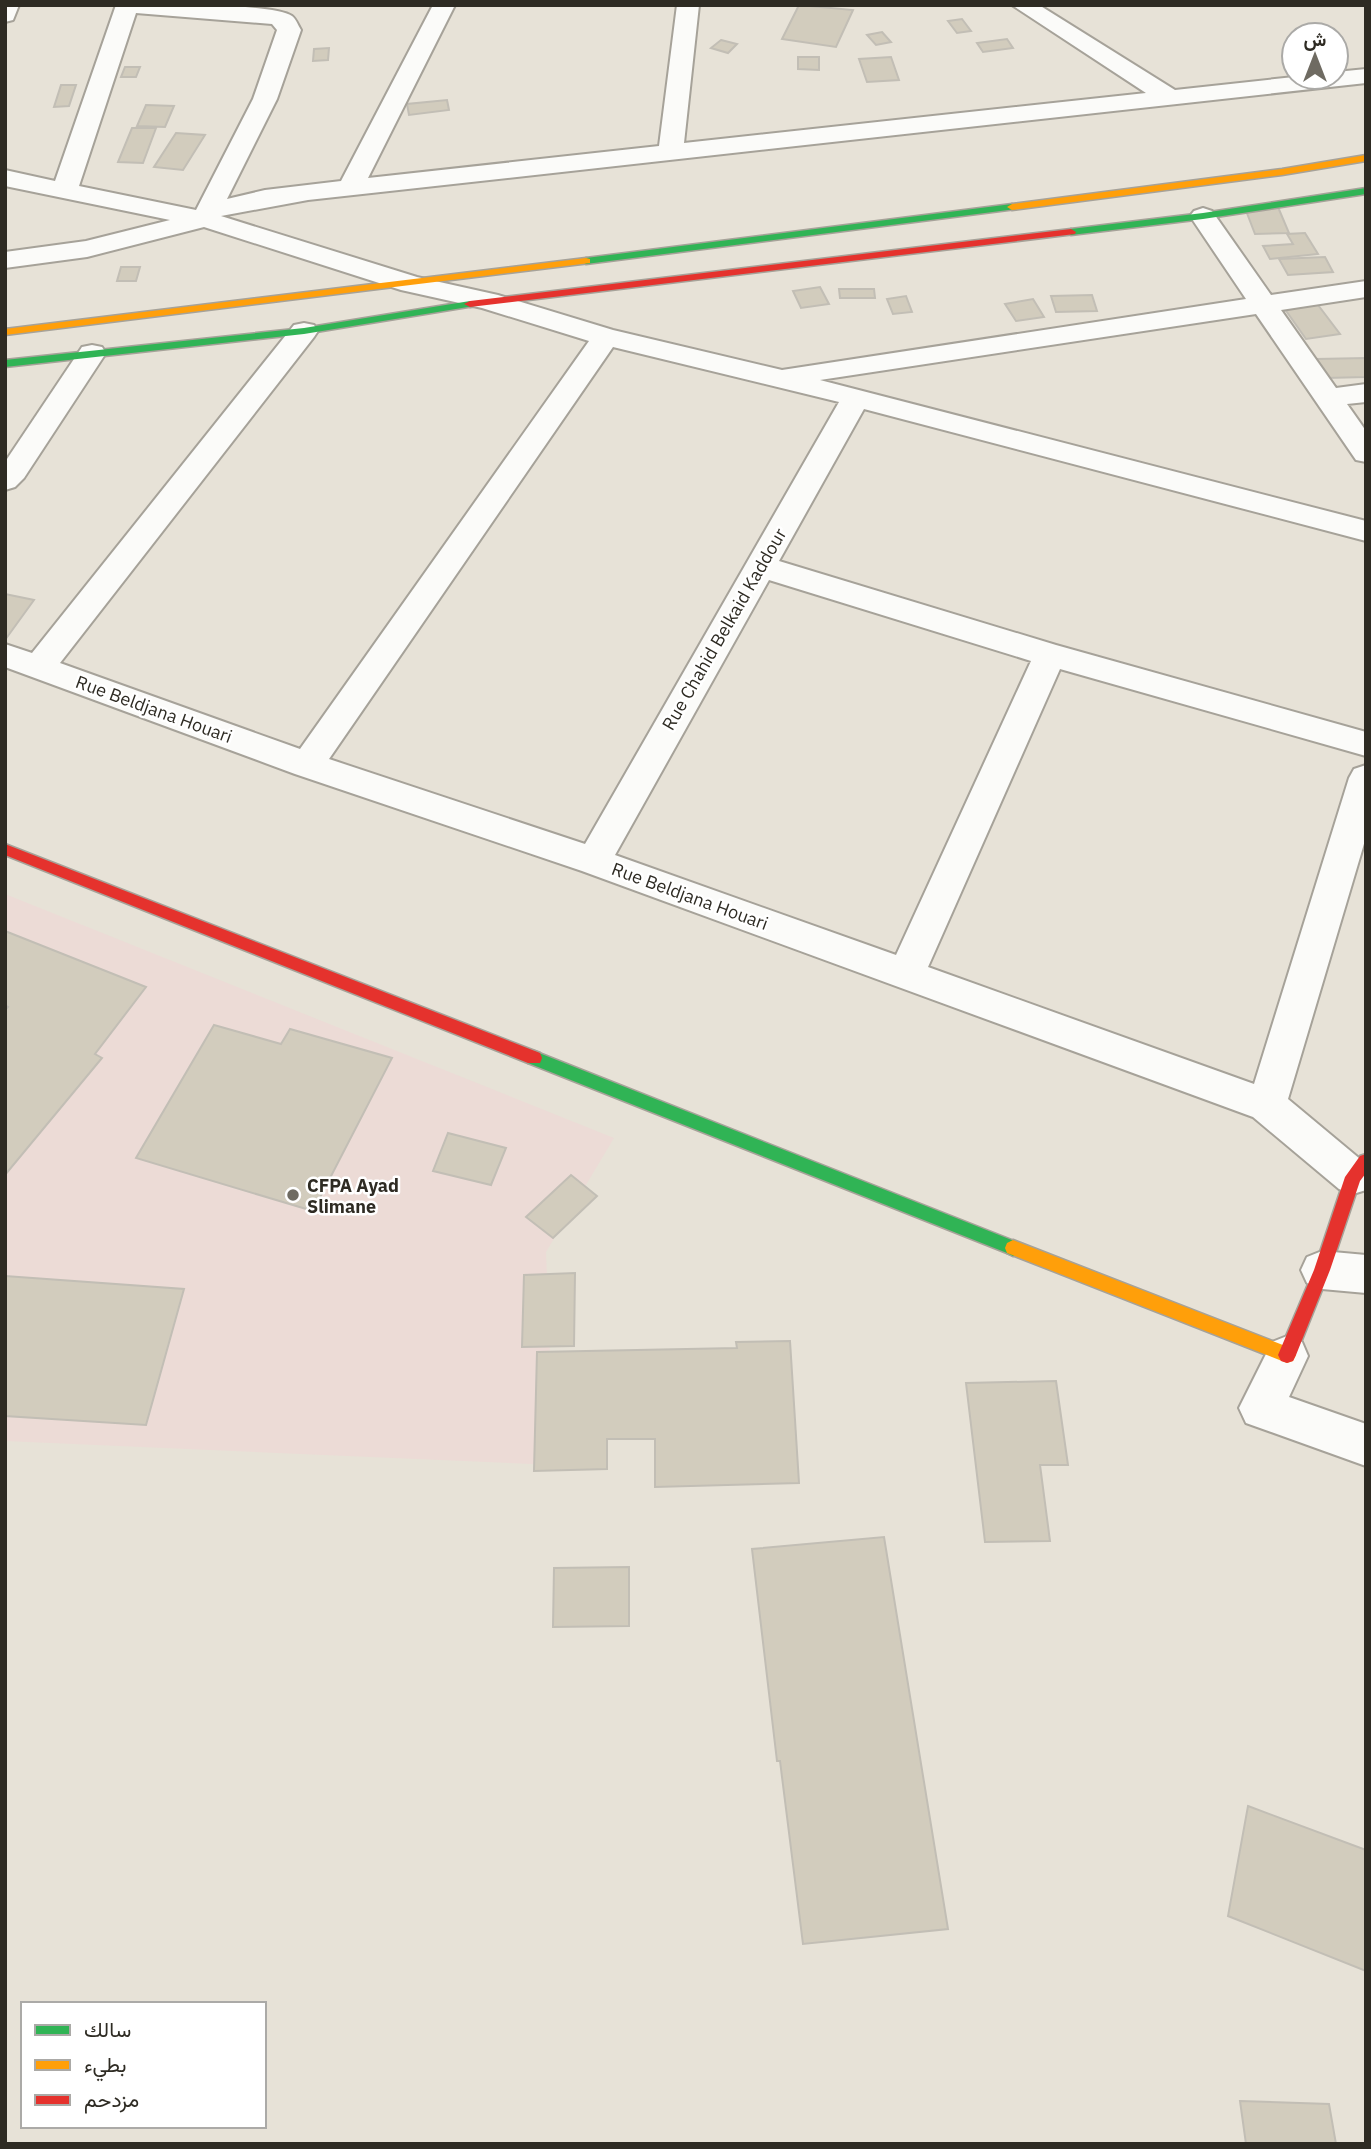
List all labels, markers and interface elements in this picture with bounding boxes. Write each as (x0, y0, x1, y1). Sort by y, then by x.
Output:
north arrow (1280, 21, 1350, 91)
text: ش (1304, 27, 1327, 51)
street label: Rue Chahid Belkaid Kaddour (657, 524, 792, 734)
street label: Rue Beldjana Houari (73, 670, 235, 748)
street label: Rue Beldjana Houari (609, 857, 771, 935)
place label: CFPA Ayad Slimane (307, 1174, 399, 1218)
marker: CFPA Ayad Slimane (285, 1187, 301, 1203)
legend (21, 2002, 266, 2128)
text: سالك (84, 2015, 131, 2043)
text: بطيء (84, 2050, 127, 2082)
text: مزدحم (84, 2085, 139, 2114)

